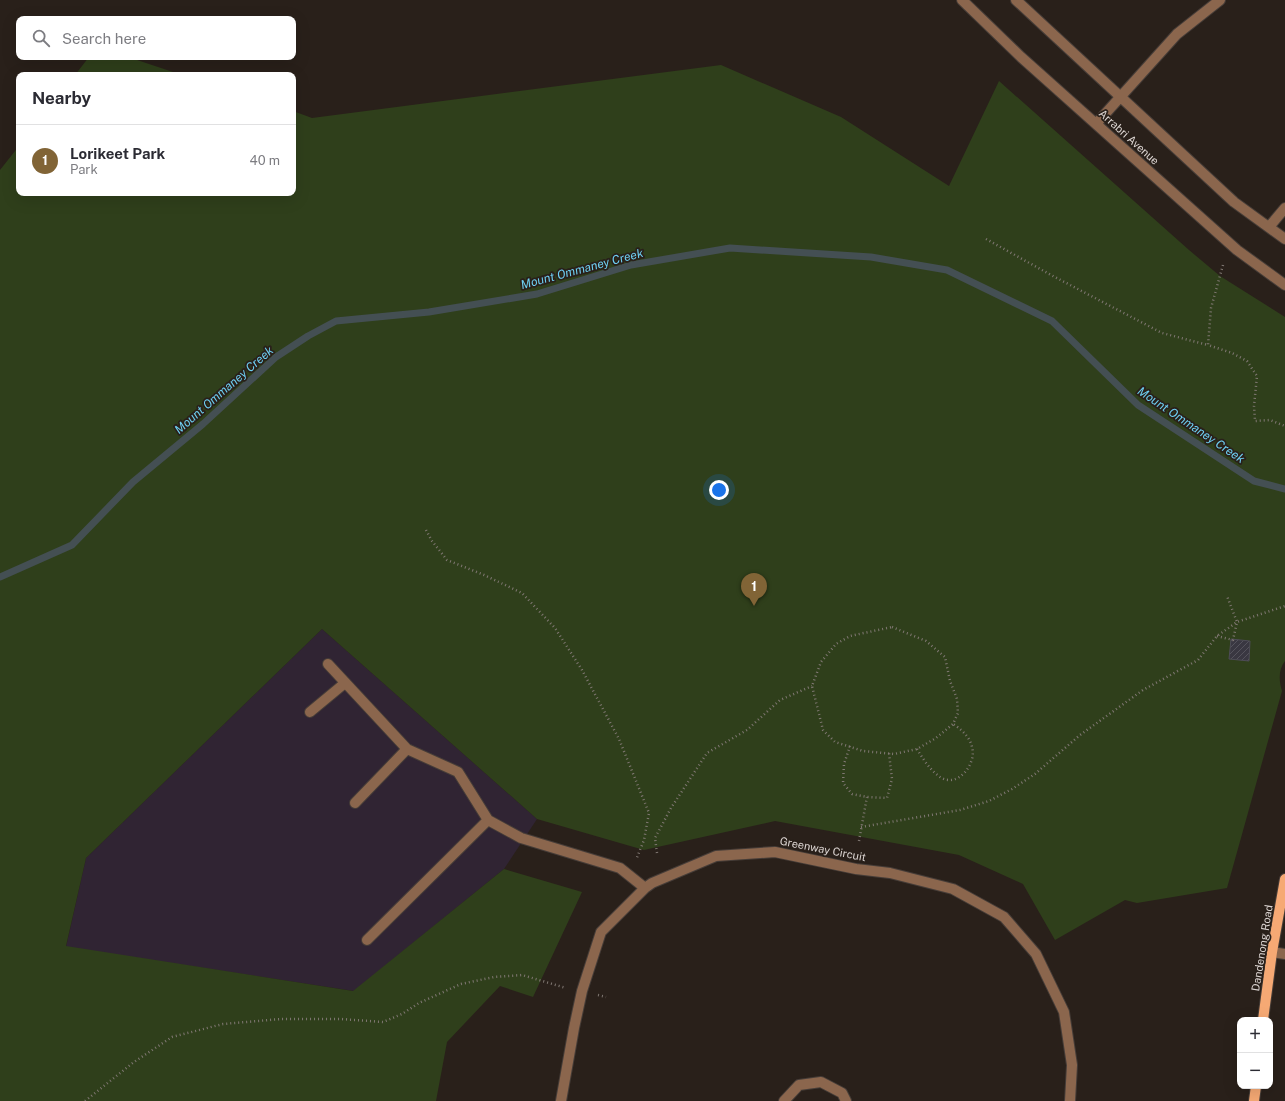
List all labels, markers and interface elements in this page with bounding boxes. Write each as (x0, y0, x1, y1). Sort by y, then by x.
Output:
search box (16, 16, 296, 60)
icon: search (30, 27, 52, 49)
text: Search here (62, 30, 146, 47)
text: Nearby (32, 88, 91, 108)
street label: Arrabri Avenue (1097, 107, 1161, 167)
text: Lorikeet Park (70, 145, 165, 162)
text: 1 (42, 153, 48, 168)
text: 40 m (249, 153, 280, 168)
text: Park (70, 162, 98, 177)
water label: Mount Ommaney Creek (519, 246, 645, 292)
water label: Mount Ommaney Creek (172, 343, 277, 437)
water label: Mount Ommaney Creek (1135, 384, 1248, 466)
your location (709, 480, 729, 500)
pin: 1 (741, 573, 767, 606)
street label: Greenway Circuit (779, 835, 867, 863)
street label: Dandenong Road (1249, 904, 1275, 992)
map controls (1237, 1017, 1273, 1089)
button: + (1237, 1017, 1273, 1053)
button: − (1237, 1053, 1273, 1089)

